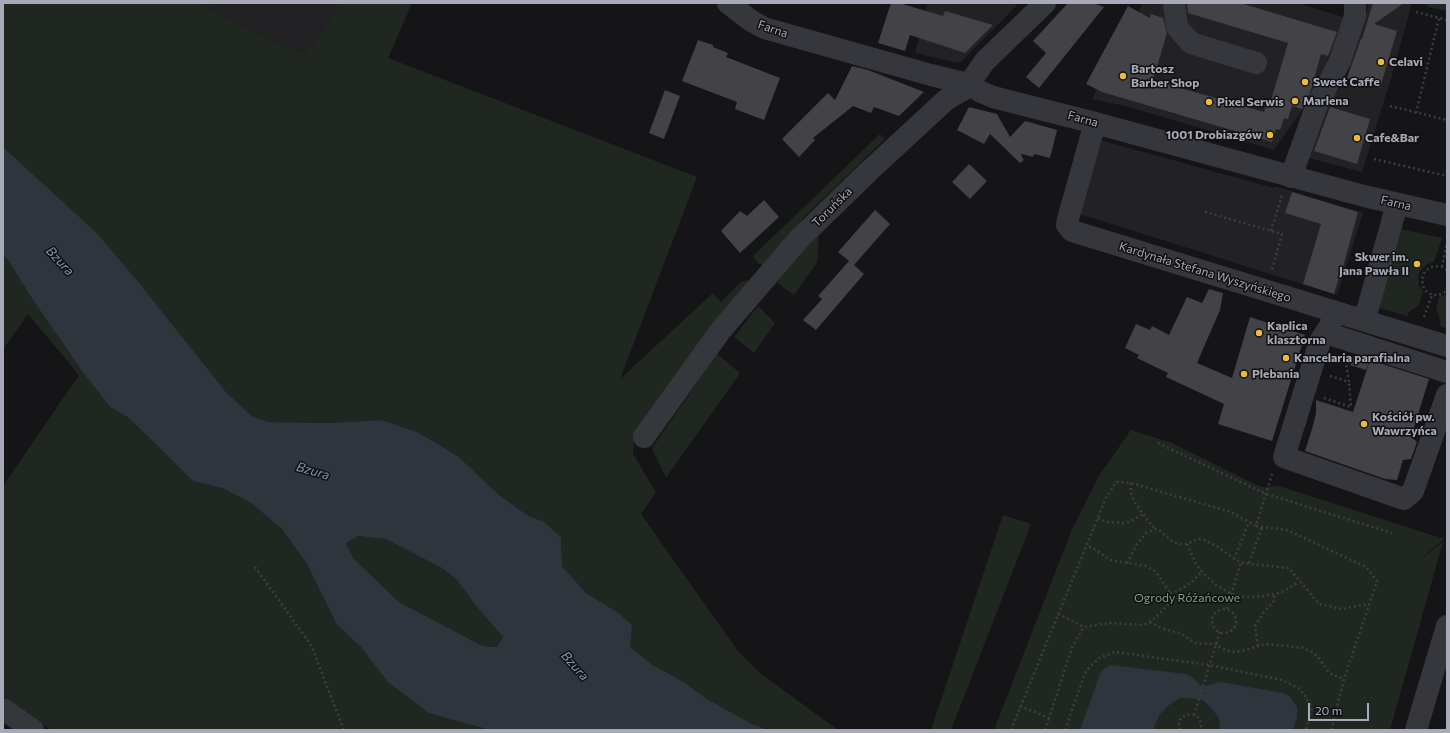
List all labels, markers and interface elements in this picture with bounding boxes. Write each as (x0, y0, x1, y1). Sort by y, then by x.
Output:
street label: Farna (756, 17, 790, 41)
place label: Celavi (1389, 55, 1423, 69)
marker: Celavi (1376, 57, 1386, 67)
place label: Bartosz Barber Shop (1131, 62, 1199, 90)
marker: Bartosz Barber Shop (1118, 71, 1128, 81)
place label: Sweet Caffe (1313, 75, 1380, 89)
marker: Sweet Caffe (1300, 77, 1310, 87)
place label: Marlena (1303, 94, 1349, 108)
place label: Pixel Serwis (1217, 95, 1284, 109)
marker: Marlena (1290, 96, 1300, 106)
marker: Pixel Serwis (1204, 97, 1214, 107)
street label: Farna (1066, 108, 1100, 130)
place label: 1001 Drobiazgów (1166, 128, 1262, 142)
marker: 1001 Drobiazgów (1265, 130, 1275, 140)
place label: Cafe&Bar (1365, 131, 1419, 145)
marker: Cafe&Bar (1352, 133, 1362, 143)
street label: Toruńska (809, 184, 855, 230)
street label: Farna (1379, 193, 1413, 213)
street label: Kardynała Stefana Wyszyńskiego (1117, 239, 1293, 305)
water label: Bzura (43, 243, 77, 279)
place label: Skwer im. Jana Pawła II (1339, 250, 1409, 278)
marker: Skwer im. Jana Pawła II (1412, 259, 1422, 269)
place label: Kaplica klasztorna (1267, 319, 1326, 347)
marker: Kaplica klasztorna (1254, 328, 1264, 338)
place label: Kancelaria parafialna (1294, 351, 1410, 365)
marker: Kancelaria parafialna (1281, 353, 1291, 363)
place label: Plebania (1252, 367, 1299, 381)
marker: Plebania (1239, 369, 1249, 379)
place label: Kościół pw. Wawrzyńca (1372, 410, 1437, 438)
marker: Kościół pw. Wawrzyńca (1359, 419, 1369, 429)
water label: Bzura (295, 459, 331, 483)
park label: Ogrody Różańcowe (1134, 591, 1240, 605)
water label: Bzura (558, 648, 592, 684)
scale bar (1310, 695, 1371, 721)
text: 20 m (1315, 703, 1342, 717)

